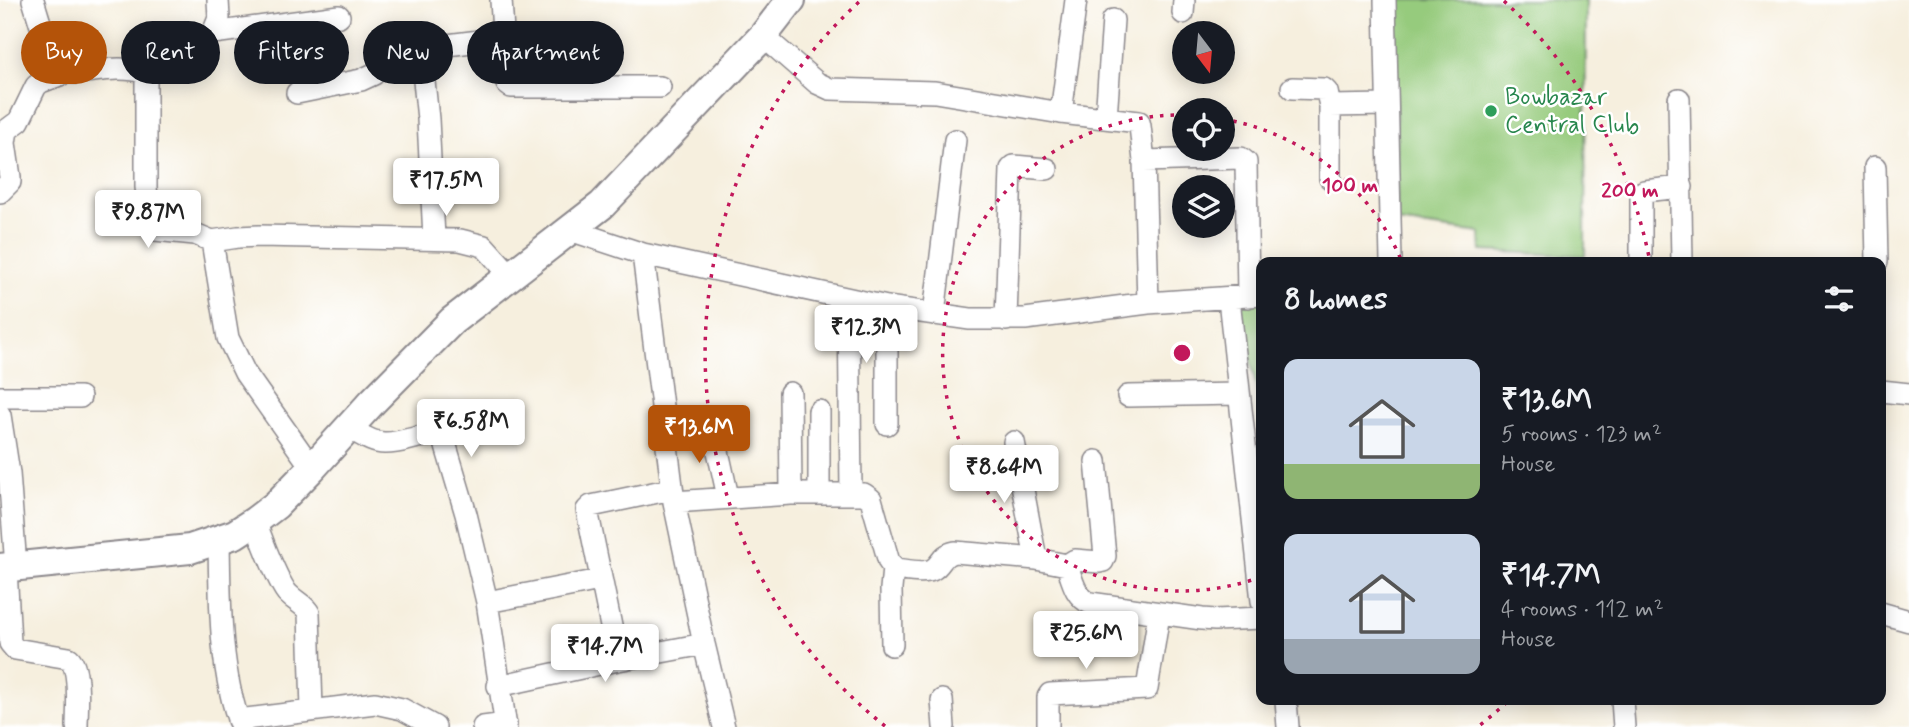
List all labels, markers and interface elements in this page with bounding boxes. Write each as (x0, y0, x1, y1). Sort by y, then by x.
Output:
chip: Buy (21, 21, 107, 84)
chip: Rent (121, 21, 220, 84)
chip: Filters (234, 21, 349, 84)
chip: New (363, 21, 453, 84)
chip: Apartment (467, 21, 624, 84)
north arrow (1172, 21, 1236, 84)
map controls (1172, 21, 1235, 238)
place label: Bowbazar Central Club (1505, 82, 1639, 141)
button: locate (1172, 98, 1235, 161)
marker: Bowbazar Central Club (1483, 103, 1499, 119)
pin: ₹17.5M (389, 158, 503, 218)
text: ₹17.5M (409, 166, 483, 196)
text: 100 m (1322, 172, 1378, 200)
button: layers (1172, 175, 1235, 238)
text: 200 m (1601, 177, 1659, 205)
pin: ₹9.87M (91, 190, 205, 250)
text: ₹9.87M (111, 198, 185, 228)
text: 8 homes (1284, 280, 1387, 319)
icon: filters (1820, 280, 1858, 318)
pin: ₹12.3M (809, 306, 923, 365)
text: ₹12.3M (831, 313, 901, 343)
centre of rings (1170, 341, 1194, 365)
text: ₹13.6M (1501, 381, 1592, 420)
icon: home (1340, 387, 1424, 471)
pin: ₹6.58M (414, 400, 528, 459)
pin: ₹13.6M (642, 406, 756, 465)
text: ₹6.58M (433, 407, 509, 437)
text: ₹13.6M (664, 413, 734, 443)
text: 5 rooms · 123 m² (1501, 420, 1662, 450)
pin: ₹8.64M (947, 446, 1061, 505)
text: House (1501, 450, 1555, 480)
text: ₹8.64M (966, 453, 1042, 483)
text: ₹14.7M (1501, 556, 1601, 595)
icon: home (1340, 562, 1424, 646)
text: 4 rooms · 112 m² (1501, 595, 1664, 625)
pin: ₹25.6M (1029, 612, 1143, 671)
text: ₹25.6M (1049, 619, 1123, 649)
pin: ₹14.7M (548, 624, 662, 684)
text: House (1501, 625, 1555, 655)
text: ₹14.7M (567, 632, 643, 662)

